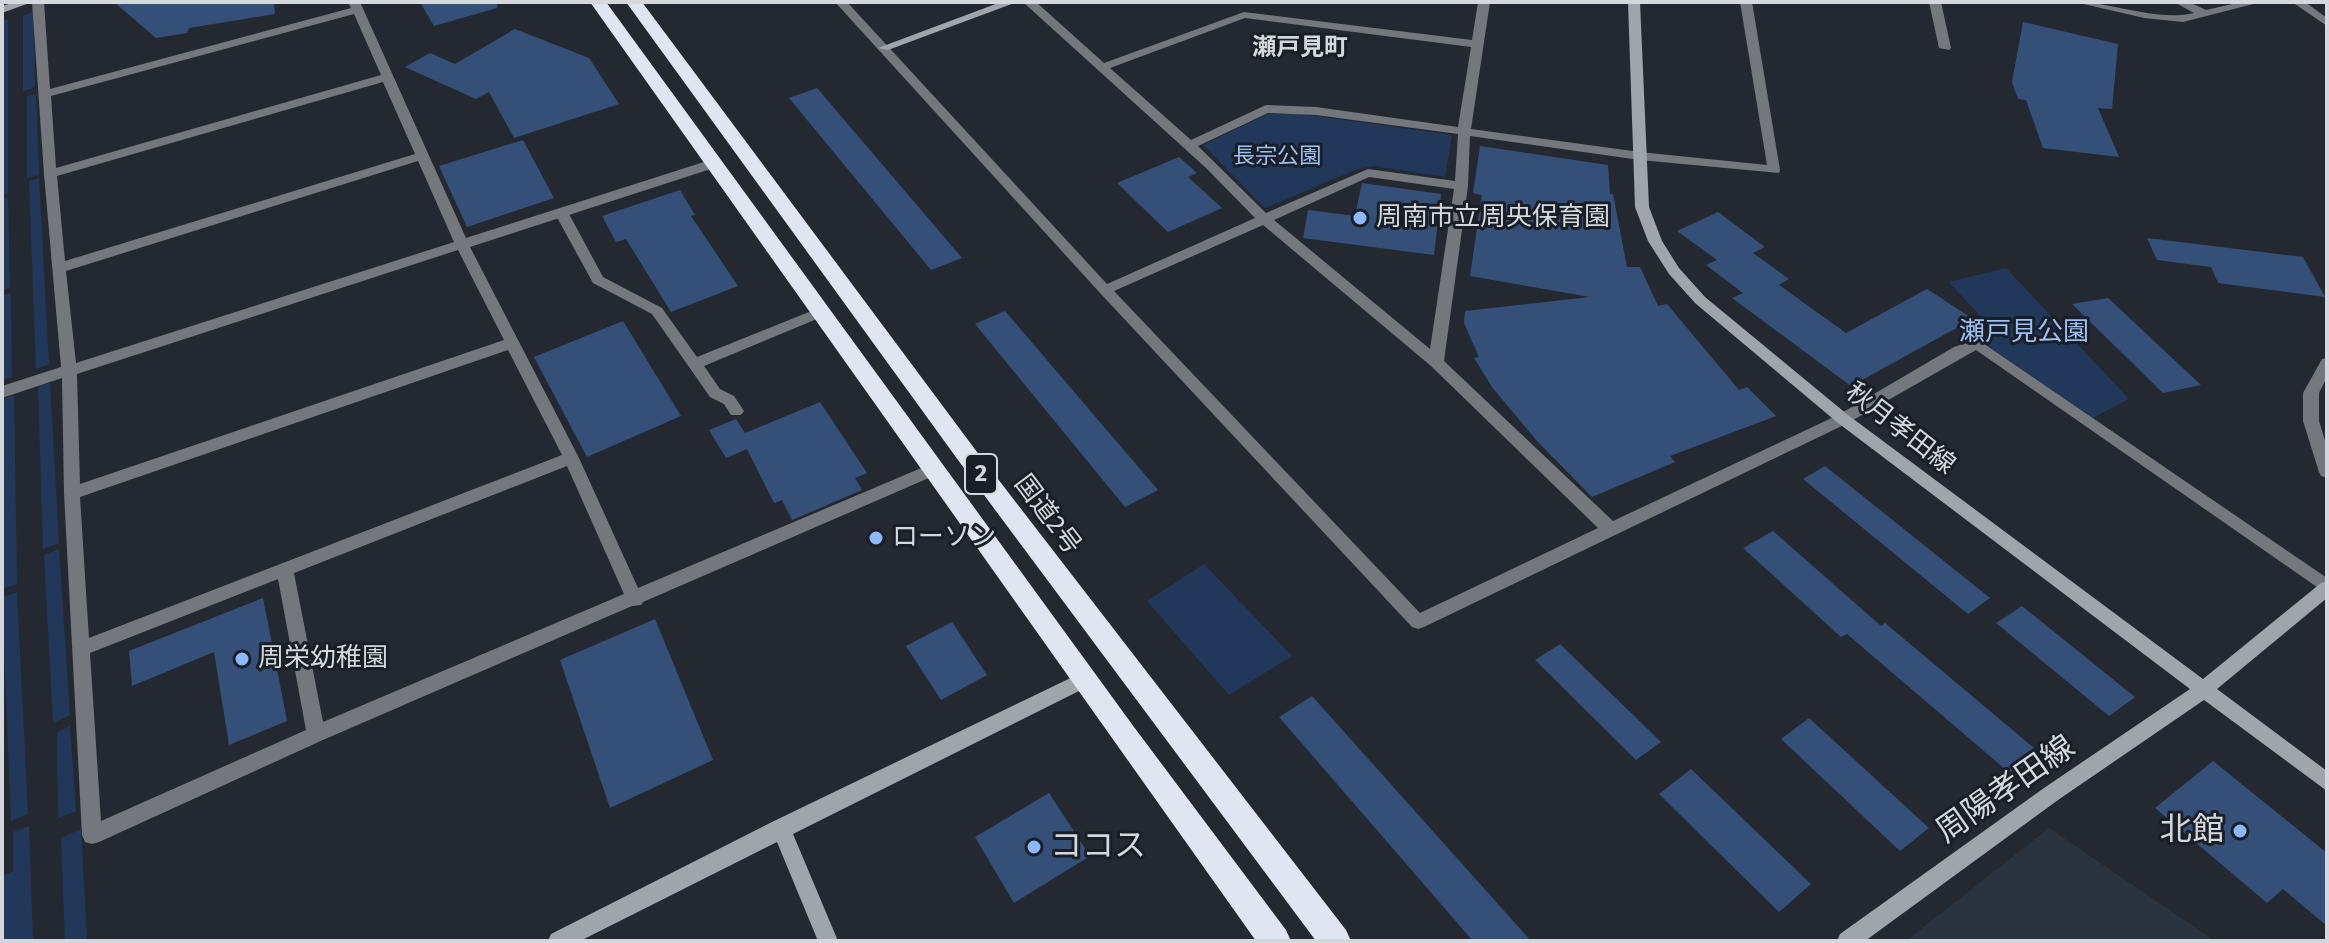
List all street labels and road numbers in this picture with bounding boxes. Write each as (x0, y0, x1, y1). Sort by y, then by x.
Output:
street label: 秋月孝田線 (1839, 377, 1961, 481)
road number: 2 (965, 454, 997, 494)
street label: 国道2号 (1007, 469, 1087, 561)
street label: 周陽孝田線 (1929, 728, 2083, 852)

